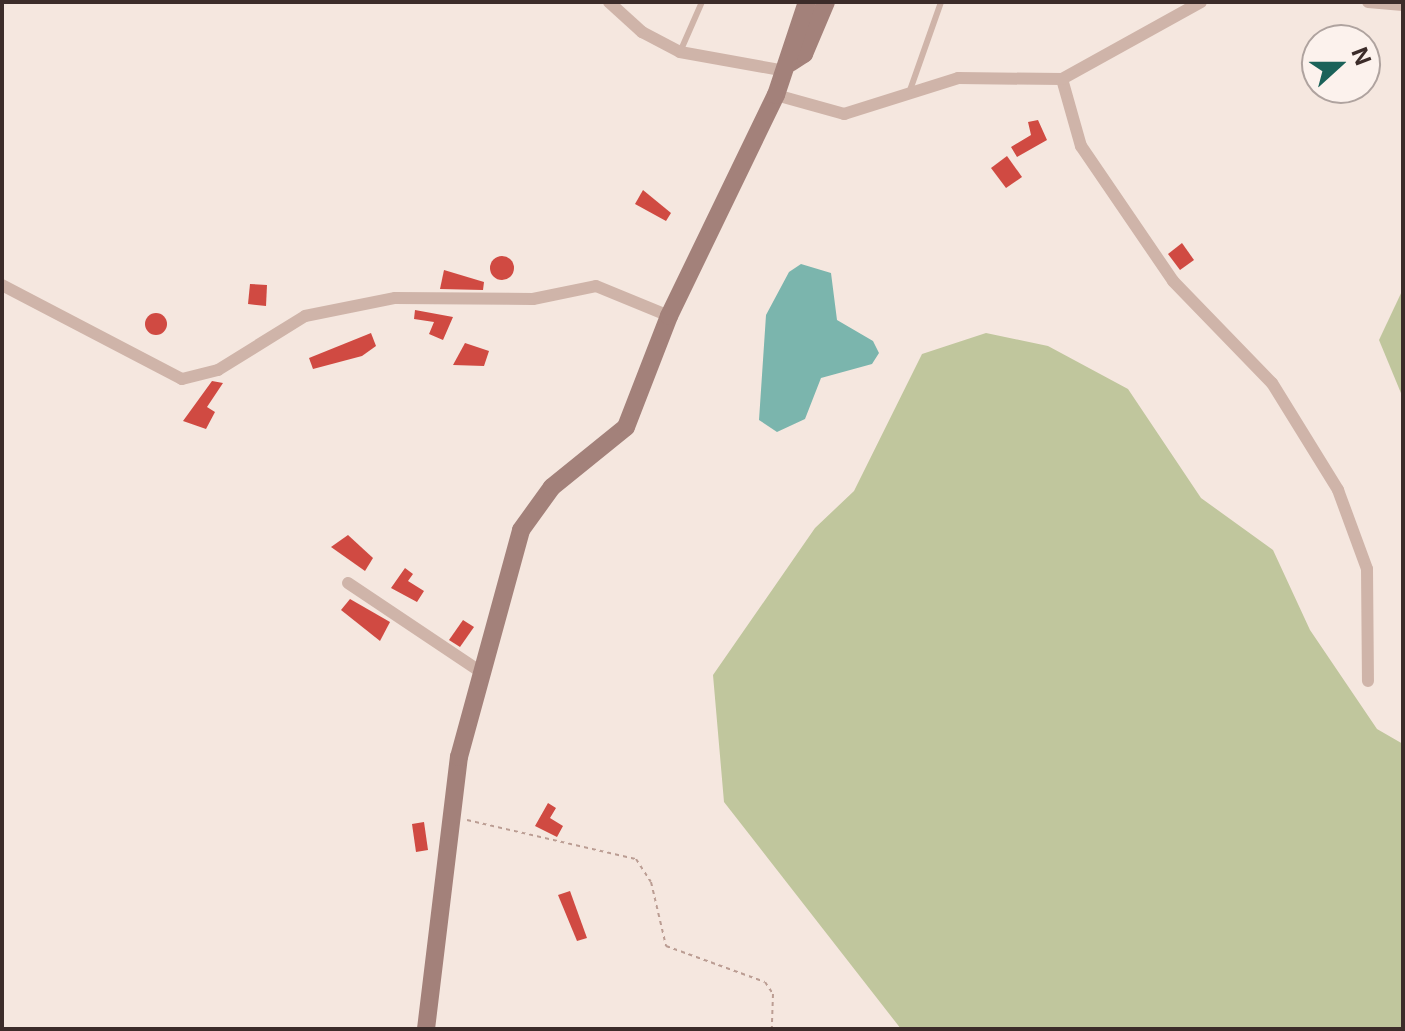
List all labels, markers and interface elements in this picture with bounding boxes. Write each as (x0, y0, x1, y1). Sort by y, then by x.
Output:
north arrow (1301, 24, 1381, 104)
text: N (1346, 44, 1377, 69)

